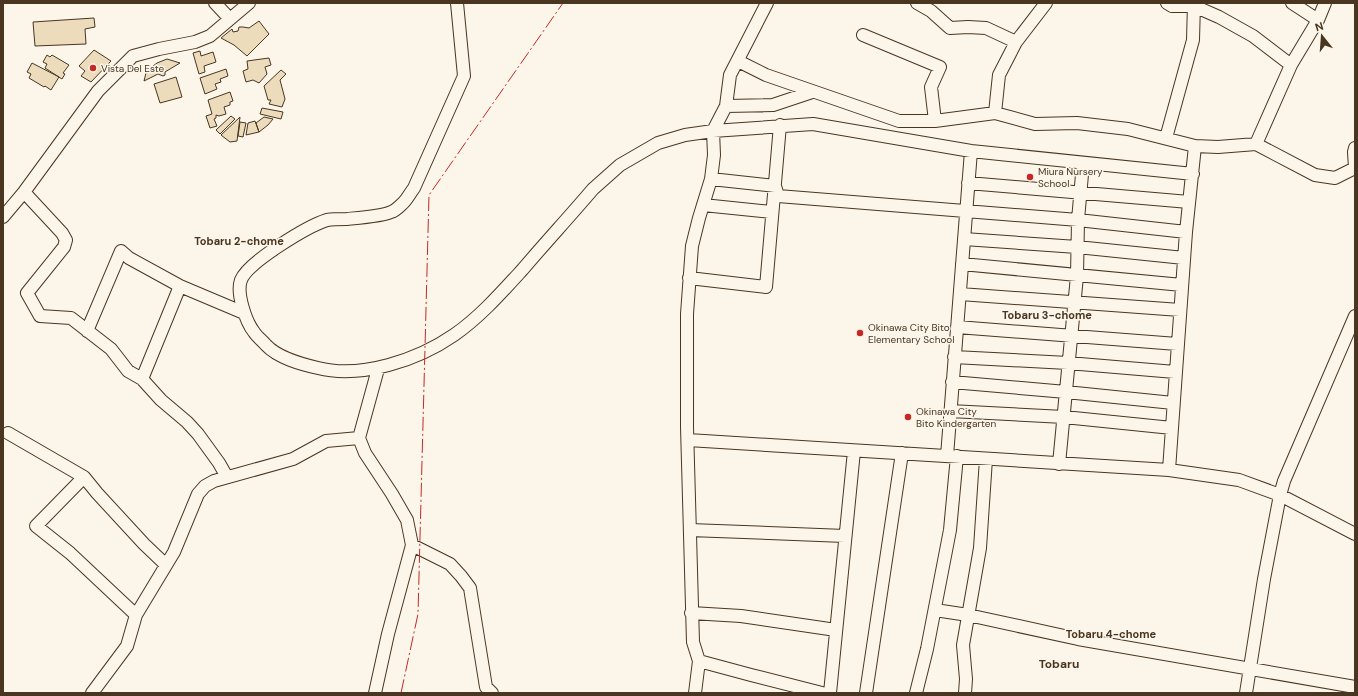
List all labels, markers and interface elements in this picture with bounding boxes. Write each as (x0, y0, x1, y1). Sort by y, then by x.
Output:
north arrow (1302, 16, 1342, 56)
text: N (1313, 19, 1325, 34)
place label: Vista Del Este (101, 62, 165, 75)
marker: Vista Del Este (88, 63, 98, 73)
place label: Miura Nursery School (1038, 165, 1103, 190)
marker: Miura Nursery School (1025, 172, 1035, 182)
district label: Tobaru 2-chome (194, 234, 284, 248)
district label: Tobaru 3-chome (1002, 308, 1092, 322)
place label: Okinawa City Bito Elementary School (868, 321, 955, 346)
marker: Okinawa City Bito Elementary School (855, 328, 865, 338)
place label: Okinawa City Bito Kindergarten (916, 405, 996, 430)
marker: Okinawa City Bito Kindergarten (903, 412, 913, 422)
district label: Tobaru 4-chome (1066, 627, 1157, 641)
district label: Tobaru (1039, 656, 1079, 672)

